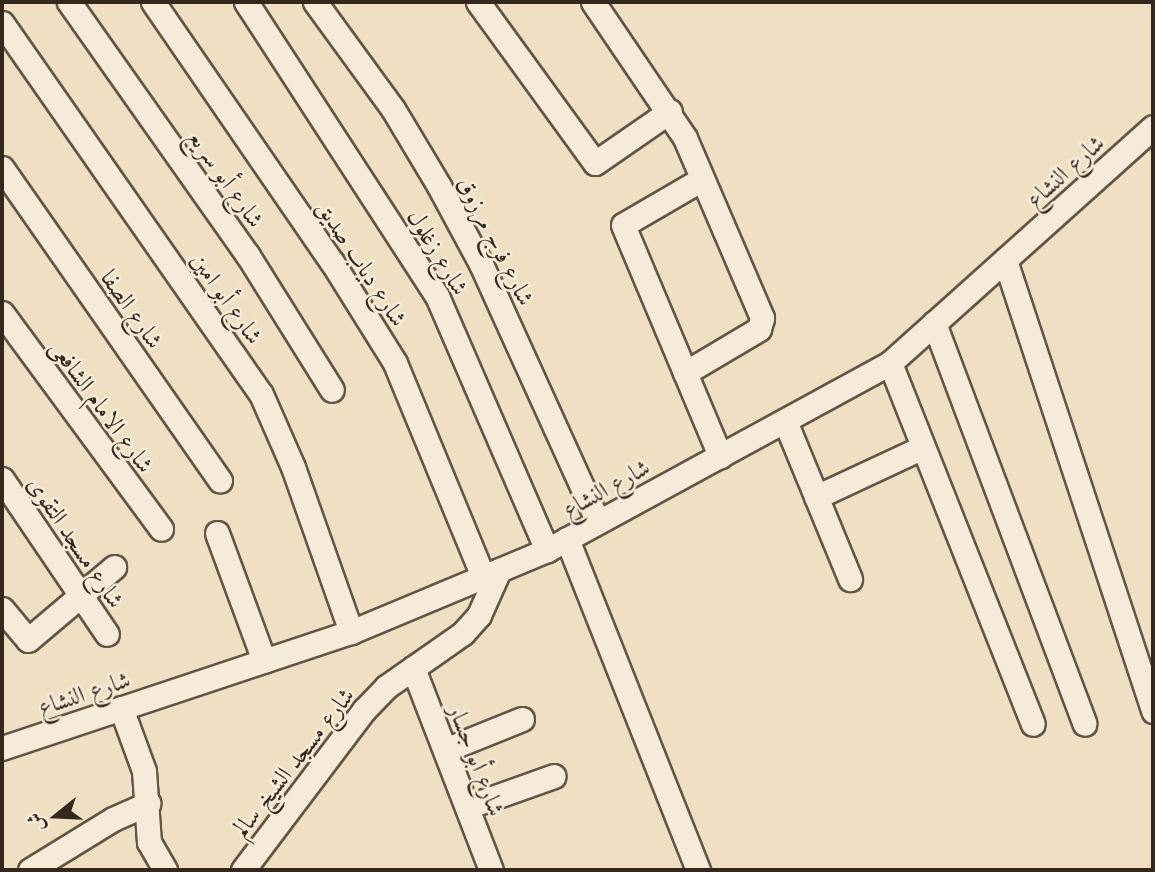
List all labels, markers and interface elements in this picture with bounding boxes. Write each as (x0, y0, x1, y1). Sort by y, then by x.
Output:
street label: شارع أبو سريع (182, 123, 270, 233)
street label: شارع النشاع (1020, 128, 1110, 214)
street label: شارع فرج مرزوق (451, 172, 541, 310)
street label: شارع دياب صديق (311, 194, 413, 332)
street label: شارع زغلول (401, 204, 475, 300)
street label: شارع أبو امين (185, 246, 269, 350)
street label: شارع الصفا (95, 264, 169, 354)
street label: شارع الامام الشافعى (44, 334, 160, 478)
street label: شارع النشاع (557, 452, 655, 524)
street label: شارع مسجد التقوى (21, 471, 131, 613)
street label: شارع النشاع (34, 665, 134, 721)
street label: شارع مسجد الشيخ سالم (226, 681, 360, 843)
street label: شارع أبو جسار (443, 700, 511, 820)
north arrow (21, 781, 91, 851)
text: ش (22, 810, 49, 835)

